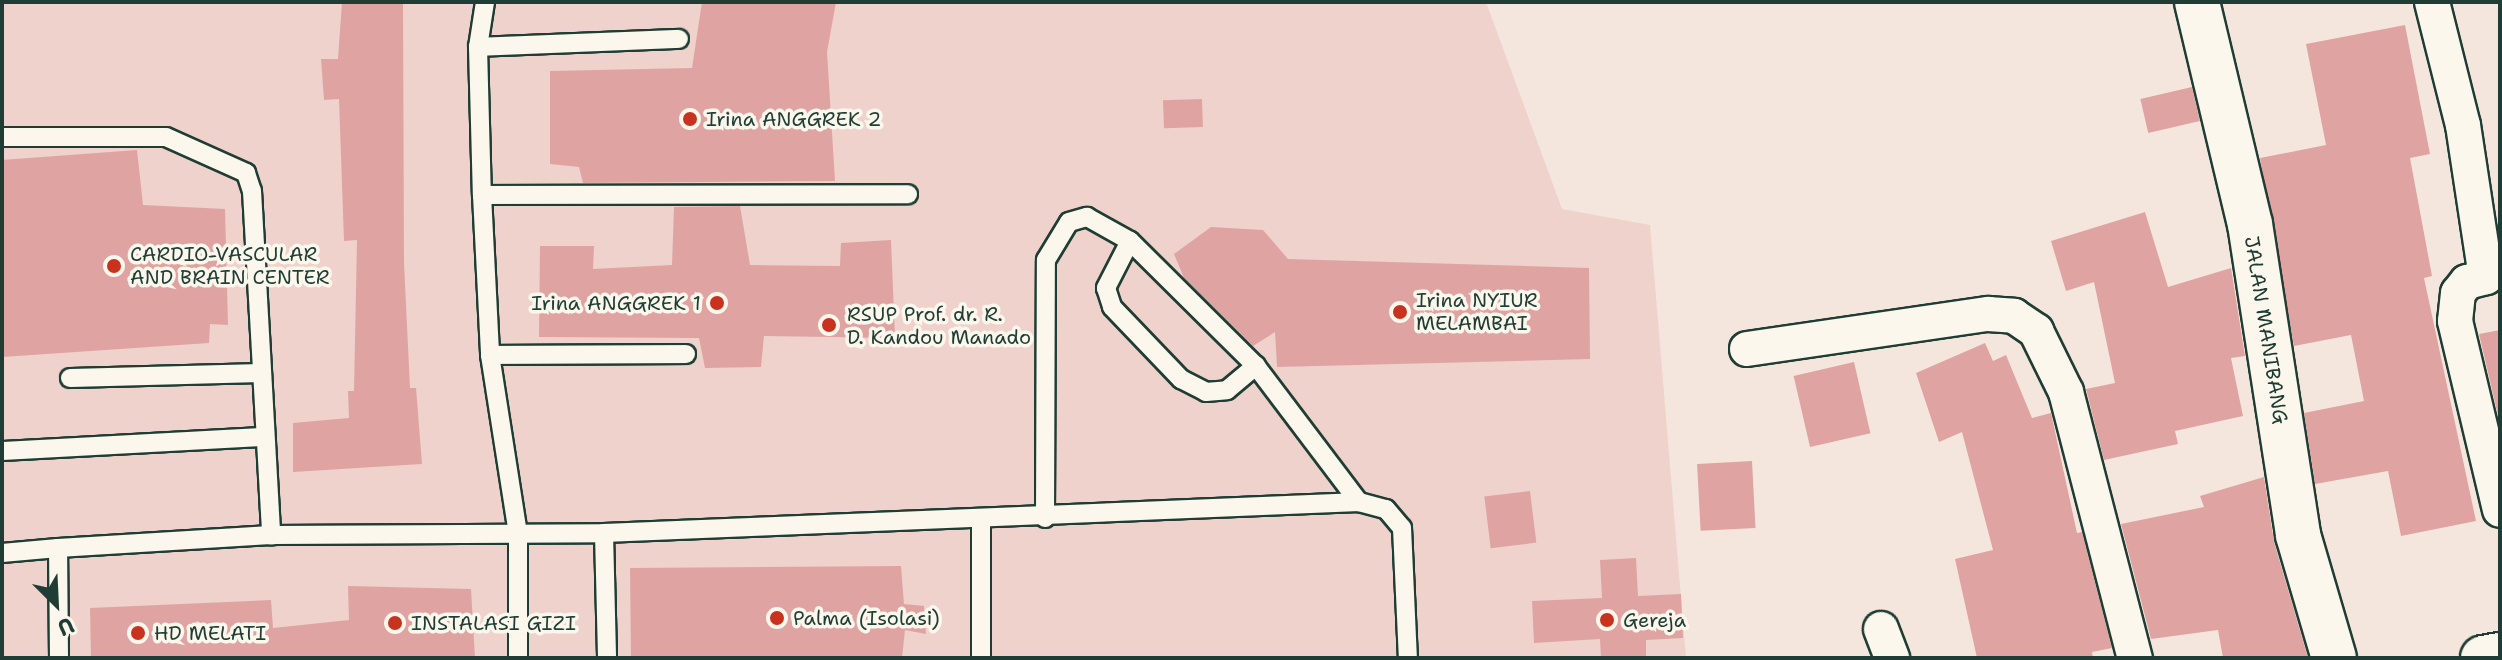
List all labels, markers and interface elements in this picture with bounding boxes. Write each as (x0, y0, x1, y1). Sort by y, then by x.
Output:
place label: Irina ANGGREK 2 (706, 107, 881, 131)
marker: Irina ANGGREK 2 (681, 110, 699, 128)
street label: JALAN MANIBANG (2239, 234, 2293, 426)
place label: CARDIO-VASCULAR AND BRAIN CENTER (130, 242, 329, 289)
marker: CARDIO-VASCULAR AND BRAIN CENTER (105, 257, 123, 275)
place label: Irina NYIUR MELAMBAI (1416, 288, 1538, 335)
place label: Irina ANGGREK 1 (531, 291, 701, 315)
marker: Irina ANGGREK 1 (708, 294, 726, 312)
place label: RSUP Prof. dr. R. D. Kandou Manado (847, 302, 1031, 349)
marker: Irina NYIUR MELAMBAI (1391, 303, 1409, 321)
marker: RSUP Prof. dr. R. D. Kandou Manado (818, 314, 840, 336)
north arrow (16, 564, 96, 644)
place label: Palma (Isolasi) (793, 606, 940, 630)
place label: Gereja (1623, 608, 1686, 632)
marker: Palma (Isolasi) (768, 609, 786, 627)
text: U (53, 610, 79, 643)
place label: INSTALASI GIZI (411, 611, 576, 635)
marker: Gereja (1598, 611, 1616, 629)
marker: INSTALASI GIZI (386, 614, 404, 632)
place label: HD MELATI (154, 621, 266, 645)
marker: HD MELATI (129, 624, 147, 642)

